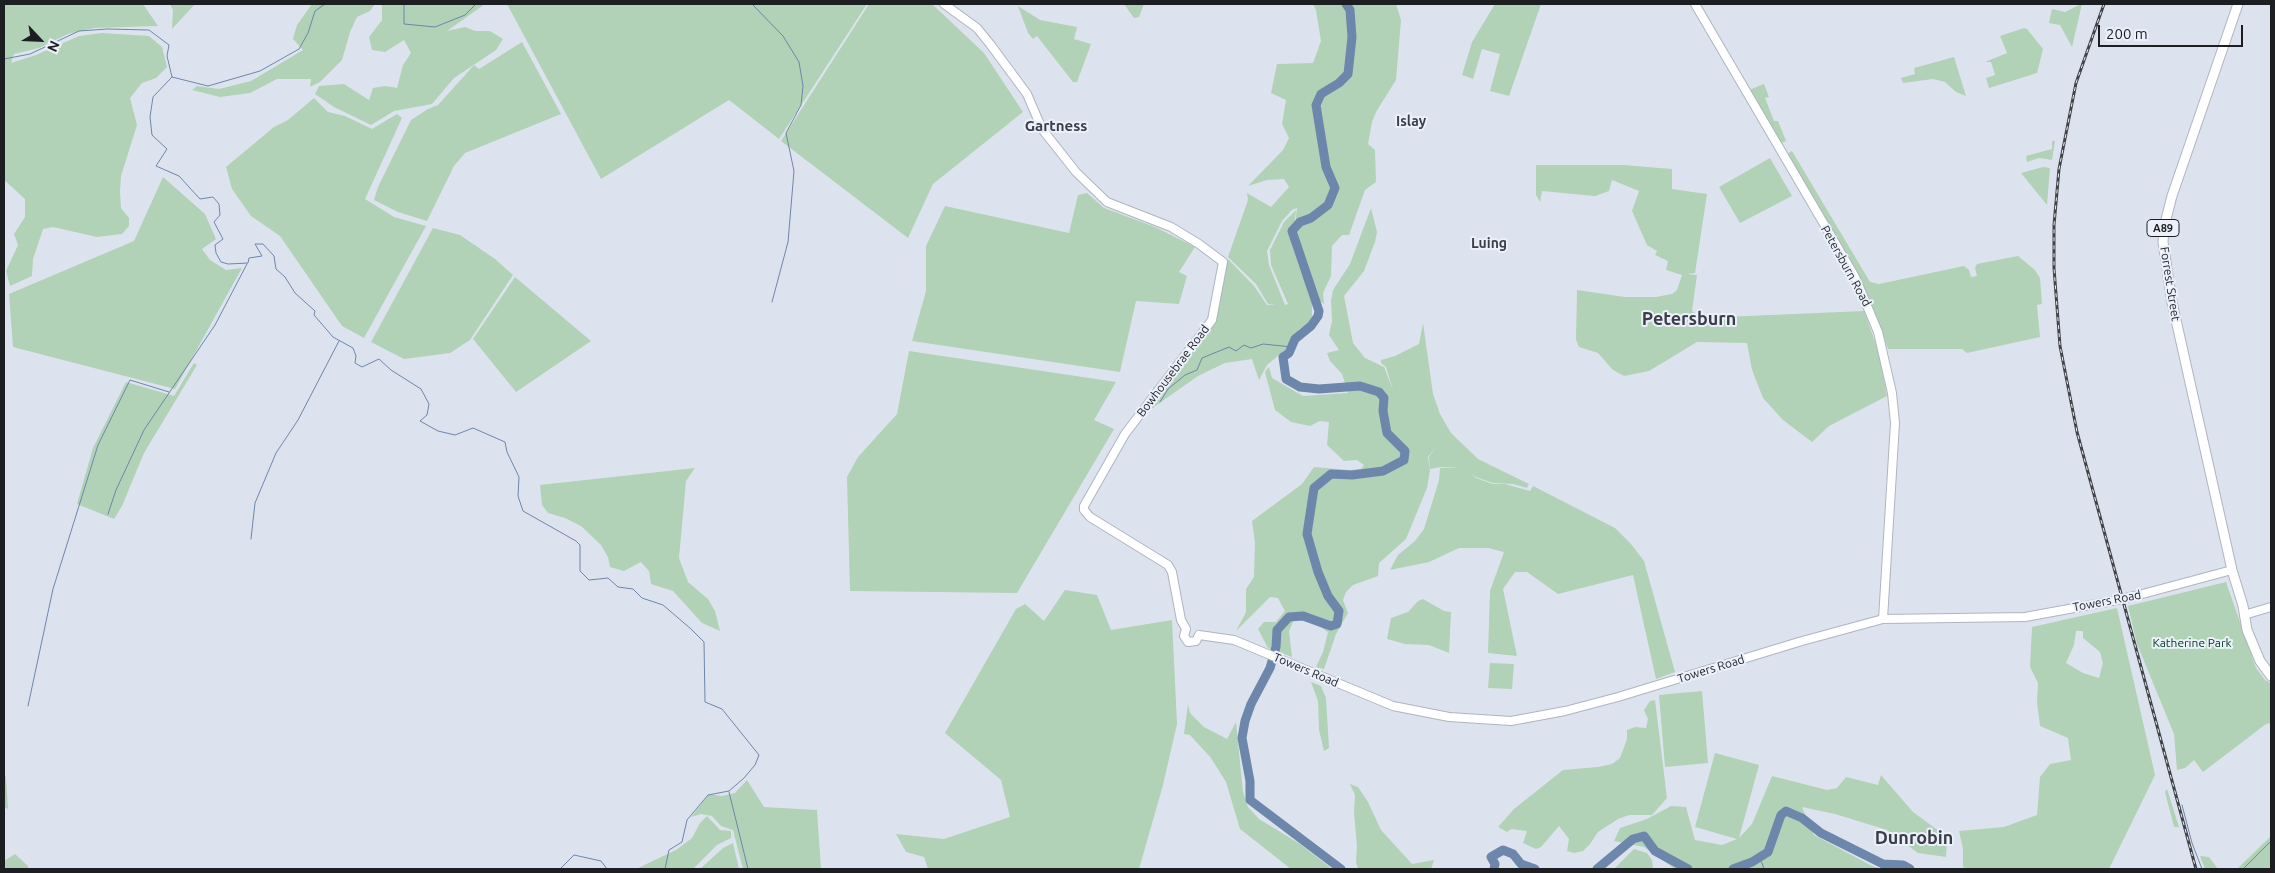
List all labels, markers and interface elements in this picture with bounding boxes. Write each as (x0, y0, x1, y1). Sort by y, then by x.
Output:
north arrow (15, 15, 65, 65)
scale bar (2100, 15, 2245, 47)
text: 200 m (2106, 25, 2148, 42)
text: N (44, 38, 63, 54)
district label: Islay (1396, 113, 1426, 129)
district label: Gartness (1025, 117, 1087, 135)
road number: A89 (2147, 220, 2179, 237)
street label: Petersburn Road (1818, 223, 1874, 309)
district label: Luing (1471, 235, 1507, 251)
street label: Forrest Street (2157, 246, 2183, 322)
district label: Petersburn (1642, 308, 1736, 330)
street label: Bowhousebrae Road (1134, 322, 1212, 420)
street label: Towers Road (2072, 587, 2142, 615)
park label: Katherine Park (2152, 636, 2232, 650)
street label: Towers Road (1271, 650, 1341, 690)
street label: Towers Road (1676, 652, 1746, 686)
district label: Dunrobin (1875, 827, 1953, 849)

